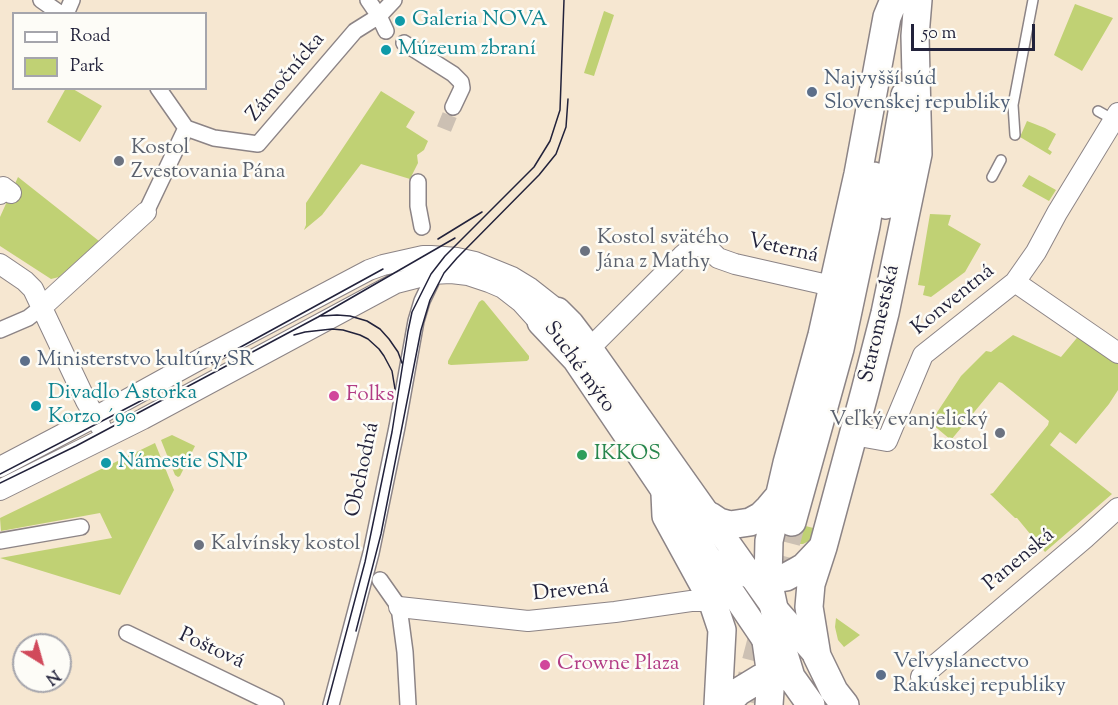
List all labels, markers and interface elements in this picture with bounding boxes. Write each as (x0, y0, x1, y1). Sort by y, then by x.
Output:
place label: Galeria NOVA (412, 8, 547, 34)
legend (12, 12, 207, 90)
scale bar (914, 12, 1038, 50)
marker: Galeria NOVA (393, 14, 407, 28)
text: 50 m (922, 21, 956, 47)
text: Road (70, 24, 110, 50)
street label: Zámočnícka (243, 28, 331, 128)
place label: Múzeum zbraní (398, 37, 536, 63)
marker: Múzeum zbraní (379, 43, 393, 57)
text: Park (70, 54, 104, 80)
place label: Najvyšší súd Slovenskej republiky (824, 67, 1011, 117)
marker: Najvyšší súd Slovenskej republiky (805, 85, 819, 99)
place label: Kostol Zvestovania Pána (131, 136, 285, 186)
marker: Kostol Zvestovania Pána (112, 154, 126, 168)
place label: Kostol svätého Jána z Mathy (597, 226, 729, 276)
street label: Veterná (745, 230, 821, 270)
marker: Kostol svätého Jána z Mathy (578, 244, 592, 258)
street label: Konventná (908, 260, 1000, 342)
street label: Staromestská (855, 263, 907, 385)
street label: Suché mýto (537, 318, 619, 418)
place label: Ministerstvo kultúry SR (37, 348, 254, 374)
marker: Ministerstvo kultúry SR (18, 354, 32, 368)
place label: Divadlo Astorka Korzo ´90 (48, 381, 197, 431)
place label: Folks (346, 383, 394, 409)
marker: Folks (327, 389, 341, 403)
marker: Divadlo Astorka Korzo ´90 (29, 399, 43, 413)
place label: Veľký evanjelický kostol (830, 408, 988, 458)
street label: Obchodná (342, 420, 386, 520)
marker: Veľký evanjelický kostol (993, 426, 1007, 440)
place label: IKKOS (594, 442, 661, 468)
marker: IKKOS (575, 448, 589, 462)
place label: Námestie SNP (118, 450, 248, 476)
marker: Námestie SNP (99, 456, 113, 470)
street label: Panenská (979, 524, 1061, 598)
place label: Kalvínsky kostol (211, 532, 360, 558)
marker: Kalvínsky kostol (192, 538, 206, 552)
street label: Drevená (532, 575, 610, 609)
street label: Poštová (174, 624, 248, 676)
north arrow (12, 633, 72, 693)
place label: Veľvyslanectvo Rakúskej republiky (893, 650, 1066, 700)
place label: Crowne Plaza (557, 652, 680, 678)
marker: Crowne Plaza (538, 658, 552, 672)
text: N (40, 663, 64, 689)
marker: Veľvyslanectvo Rakúskej republiky (874, 668, 888, 682)

